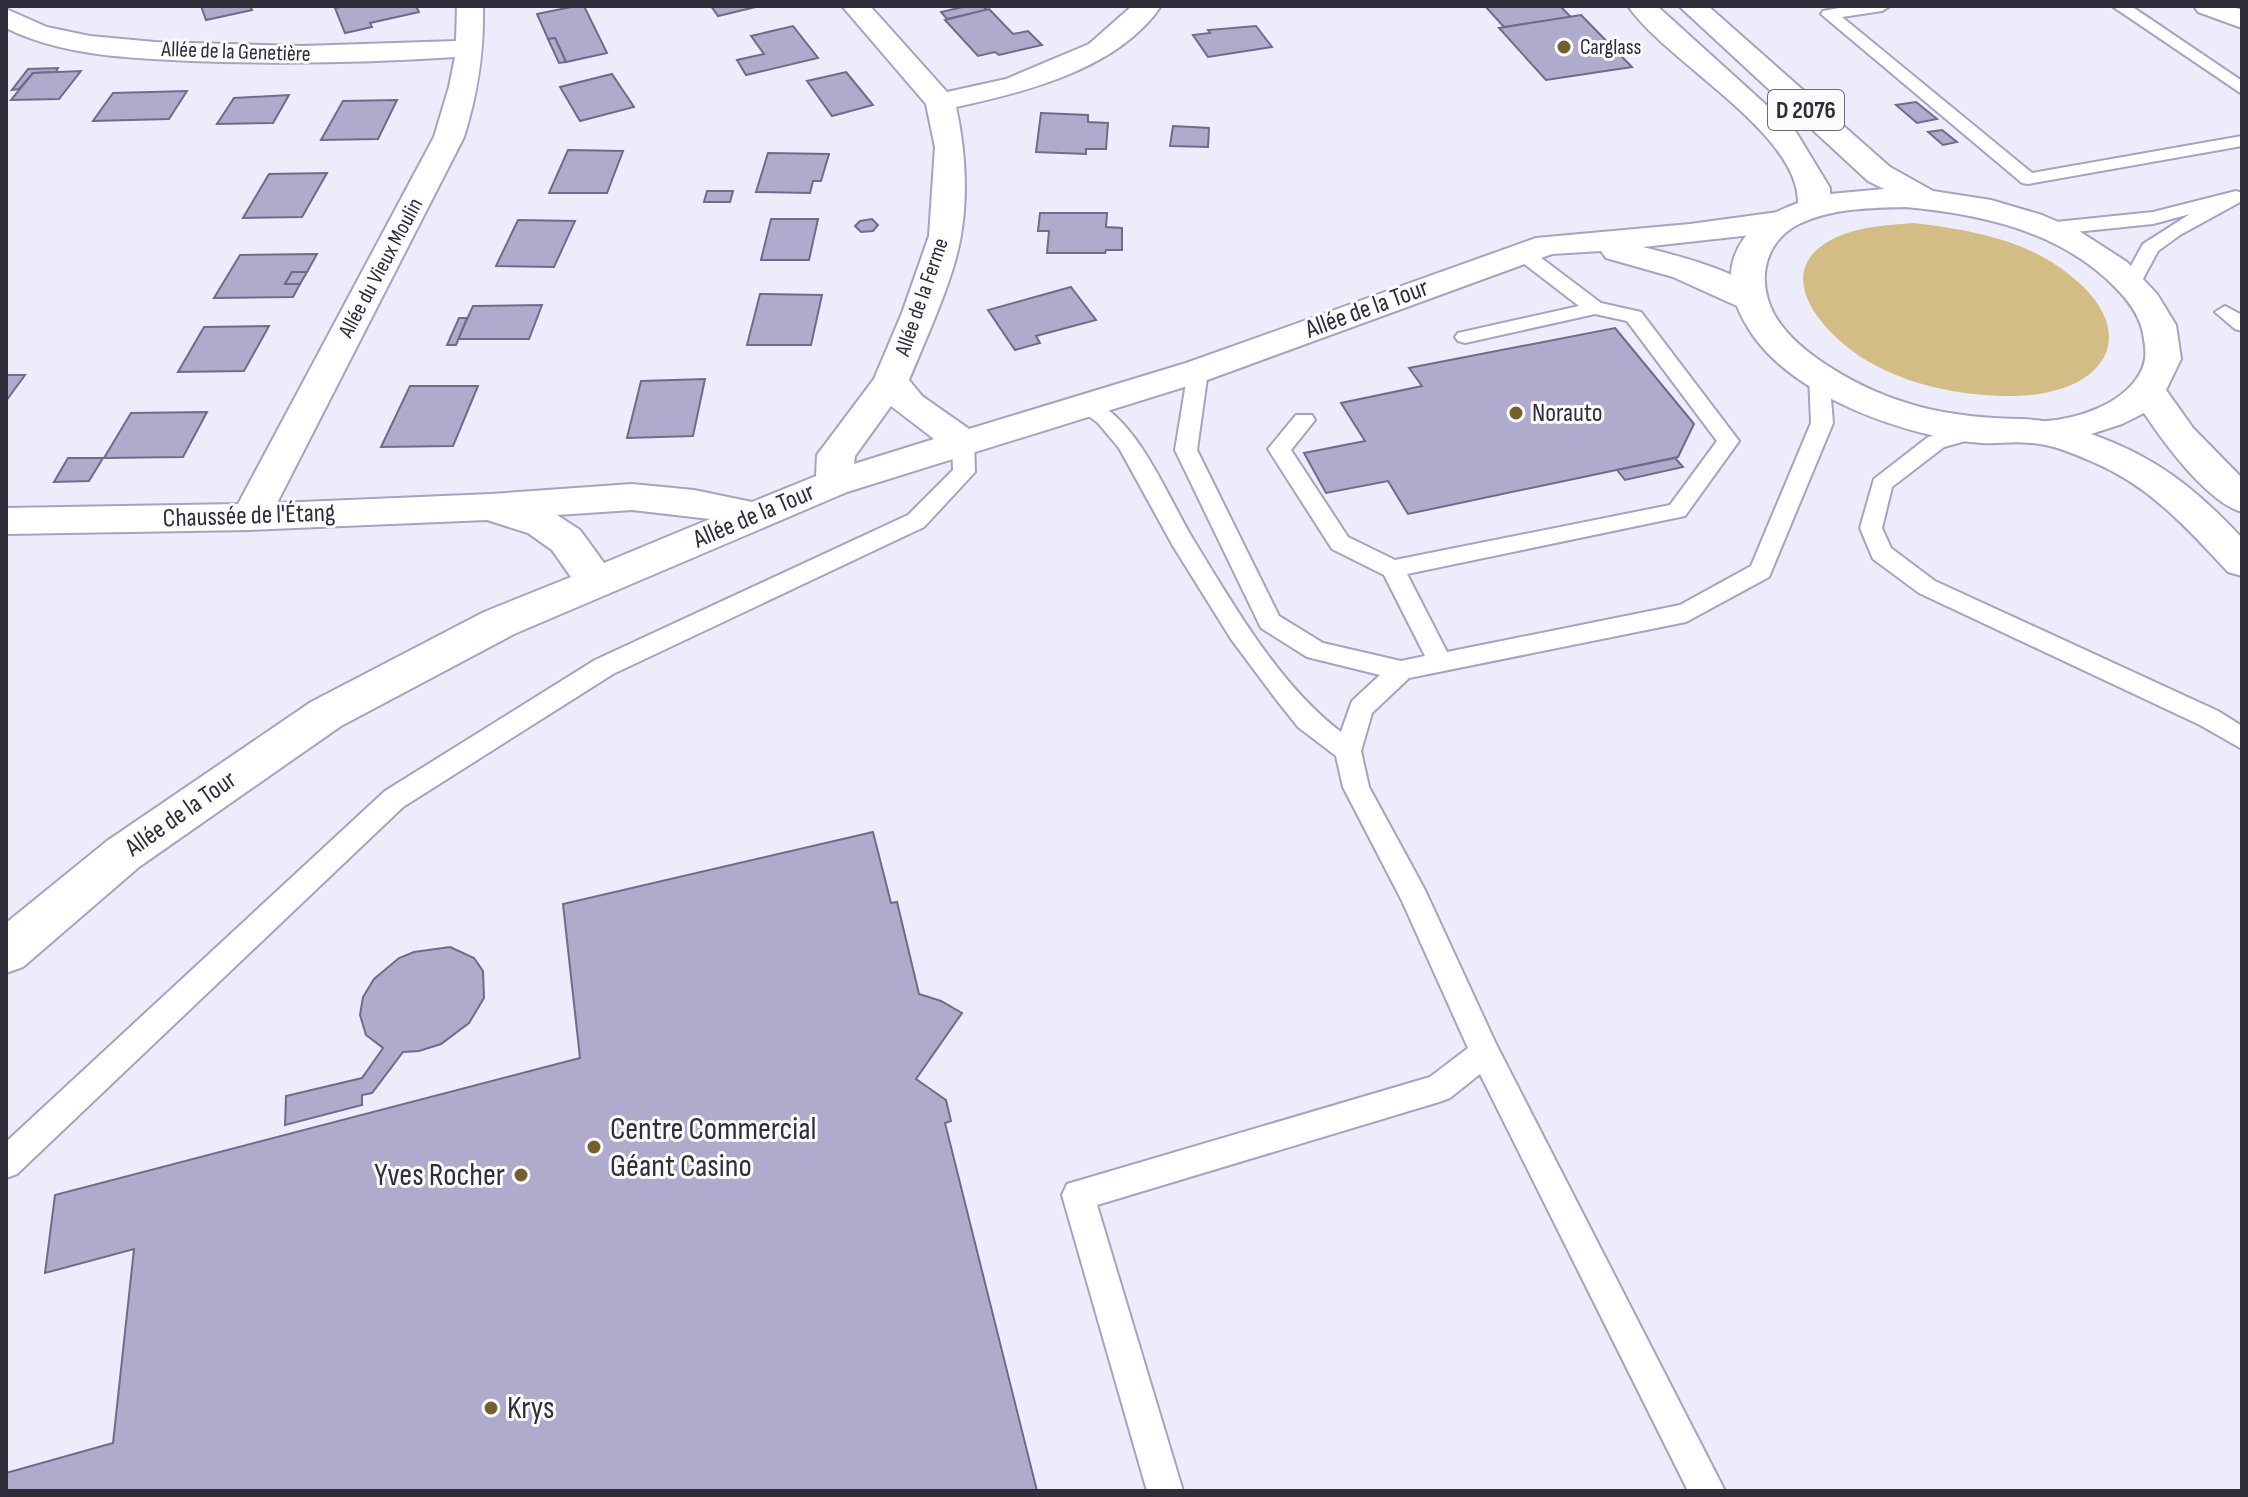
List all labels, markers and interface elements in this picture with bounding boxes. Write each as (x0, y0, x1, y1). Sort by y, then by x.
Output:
place label: Carglass (1580, 34, 1641, 61)
street label: Allée de la Genetière (160, 36, 311, 68)
marker: Carglass (1555, 38, 1573, 56)
road number: D 2076 (1768, 90, 1844, 130)
street label: Allée du Vieux Moulin (332, 194, 429, 343)
street label: Allée de la Ferme (889, 235, 955, 360)
street label: Allée de la Tour (1300, 272, 1433, 346)
place label: Norauto (1532, 398, 1603, 429)
marker: Norauto (1507, 404, 1525, 422)
street label: Allée de la Tour (688, 476, 820, 556)
street label: Chaussée de l'Étang (162, 497, 336, 535)
street label: Allée de la Tour (119, 764, 243, 864)
place label: Centre Commercial Géant Casino (610, 1110, 817, 1186)
marker: Centre Commercial Géant Casino (585, 1138, 603, 1156)
place label: Yves Rocher (374, 1156, 505, 1195)
marker: Yves Rocher (512, 1166, 530, 1184)
place label: Krys (507, 1389, 555, 1428)
marker: Krys (482, 1399, 500, 1417)

